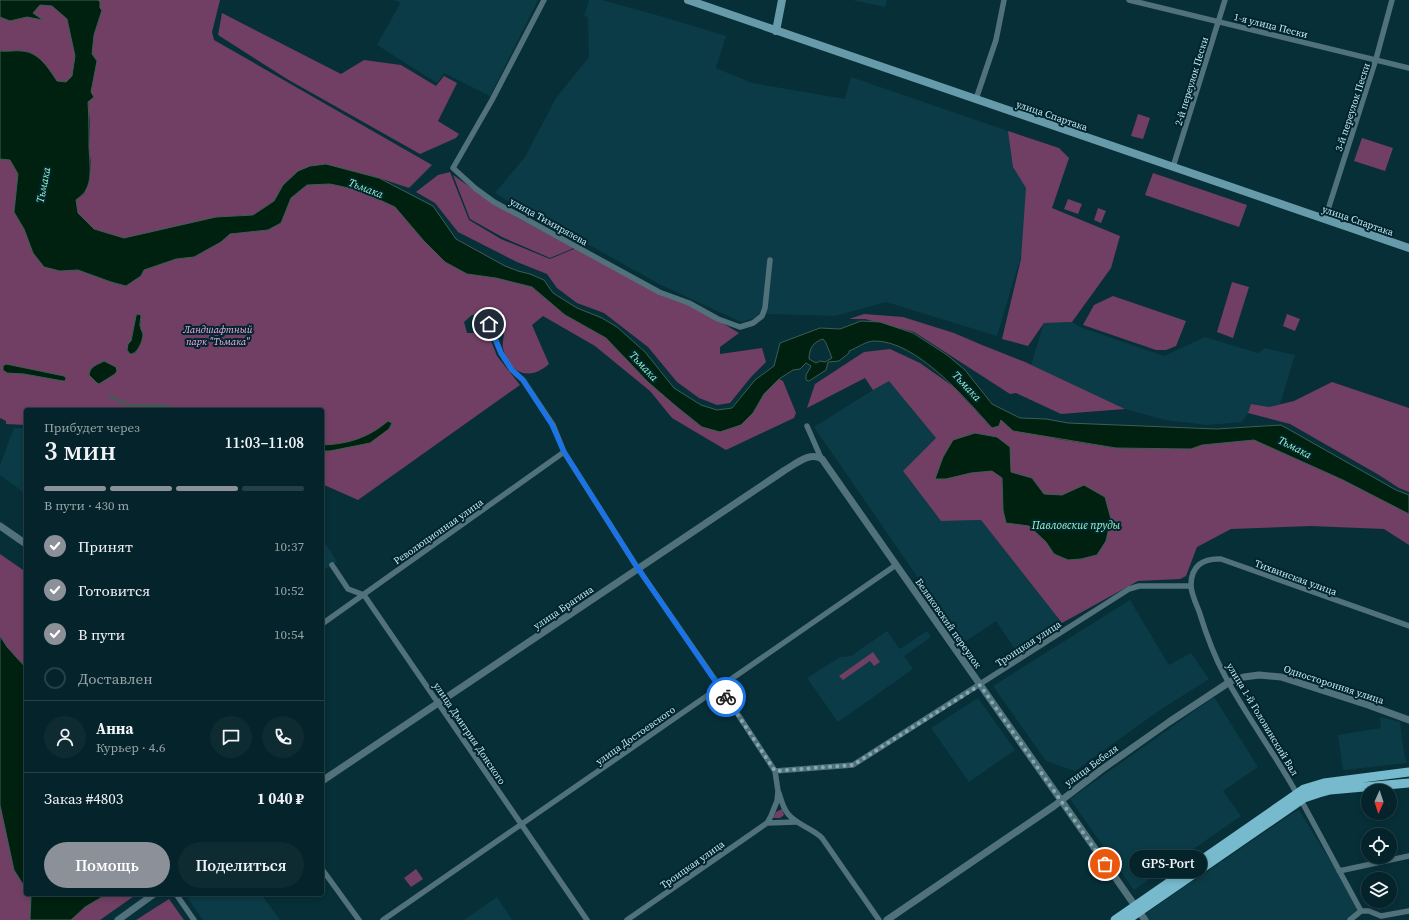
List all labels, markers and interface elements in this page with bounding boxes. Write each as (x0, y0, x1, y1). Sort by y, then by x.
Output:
street label: 1-я улица Пески (1233, 10, 1310, 41)
street label: 2-й переулок Пески (1172, 35, 1211, 127)
street label: 3-й переулок Пески (1332, 61, 1373, 153)
street label: улица Спартака (1014, 97, 1090, 134)
water label: Тьмака (33, 166, 54, 204)
water label: Тьмака (346, 175, 386, 202)
street label: улица Тимирязева (508, 195, 591, 249)
street label: улица Спартака (1320, 202, 1396, 239)
pin (472, 307, 506, 341)
icon: home (478, 313, 500, 335)
park label: Ландшафтный парк "Тьмака" (183, 323, 253, 348)
water label: Тьмака (626, 348, 662, 385)
water label: Тьмака (949, 368, 985, 405)
text: Прибудет через (44, 419, 140, 436)
text: 11:03–11:08 (225, 432, 304, 453)
text: 3 мин (44, 433, 116, 469)
water label: Тьмака (1275, 433, 1314, 462)
street label: Революционная улица (391, 495, 486, 567)
text: В пути · 430 m (44, 497, 129, 514)
water label: Павловские пруды (1031, 518, 1120, 533)
icon: check (44, 535, 66, 557)
text: Принят (78, 536, 133, 557)
text: 10:37 (274, 538, 304, 555)
street label: Тихвинская улица (1253, 557, 1340, 599)
street label: Беляковский переулок (913, 576, 985, 671)
icon: check (44, 579, 66, 601)
text: Готовится (78, 580, 150, 601)
text: 10:52 (274, 582, 304, 599)
street label: улица Брагина (531, 582, 597, 632)
street label: Троицкая улица (993, 617, 1064, 669)
icon: check (44, 623, 66, 645)
text: В пути (78, 624, 125, 645)
text: 10:54 (274, 626, 304, 643)
street label: улица 1-й Головинский Вал (1224, 660, 1302, 778)
street label: Односторонняя улица (1282, 662, 1387, 707)
text: Доставлен (78, 668, 153, 689)
courier (706, 677, 746, 717)
street label: улица Дмитрия Донского (430, 680, 509, 787)
icon: bike (715, 686, 737, 708)
street label: улица Достоевского (593, 703, 678, 768)
button: person (44, 716, 86, 758)
button: chat (210, 716, 252, 758)
button: phone (262, 716, 304, 758)
text: Анна (96, 718, 133, 739)
text: Курьер · 4.6 (96, 739, 166, 756)
street label: улица Бебеля (1062, 742, 1121, 789)
north arrow (1361, 784, 1397, 820)
map controls (1361, 784, 1397, 908)
text: Заказ #4803 (44, 788, 123, 809)
text: 1 040 ₽ (257, 788, 304, 809)
button: locate (1361, 828, 1397, 864)
street label: Троицкая улица (658, 837, 728, 891)
button: Помощь (44, 842, 170, 888)
button: Поделиться (178, 842, 304, 888)
pin (1088, 847, 1122, 881)
callout: GPS-Port (1129, 850, 1207, 878)
icon: bag (1094, 853, 1116, 875)
text: GPS-Port (1142, 855, 1194, 872)
button: layers (1361, 872, 1397, 908)

